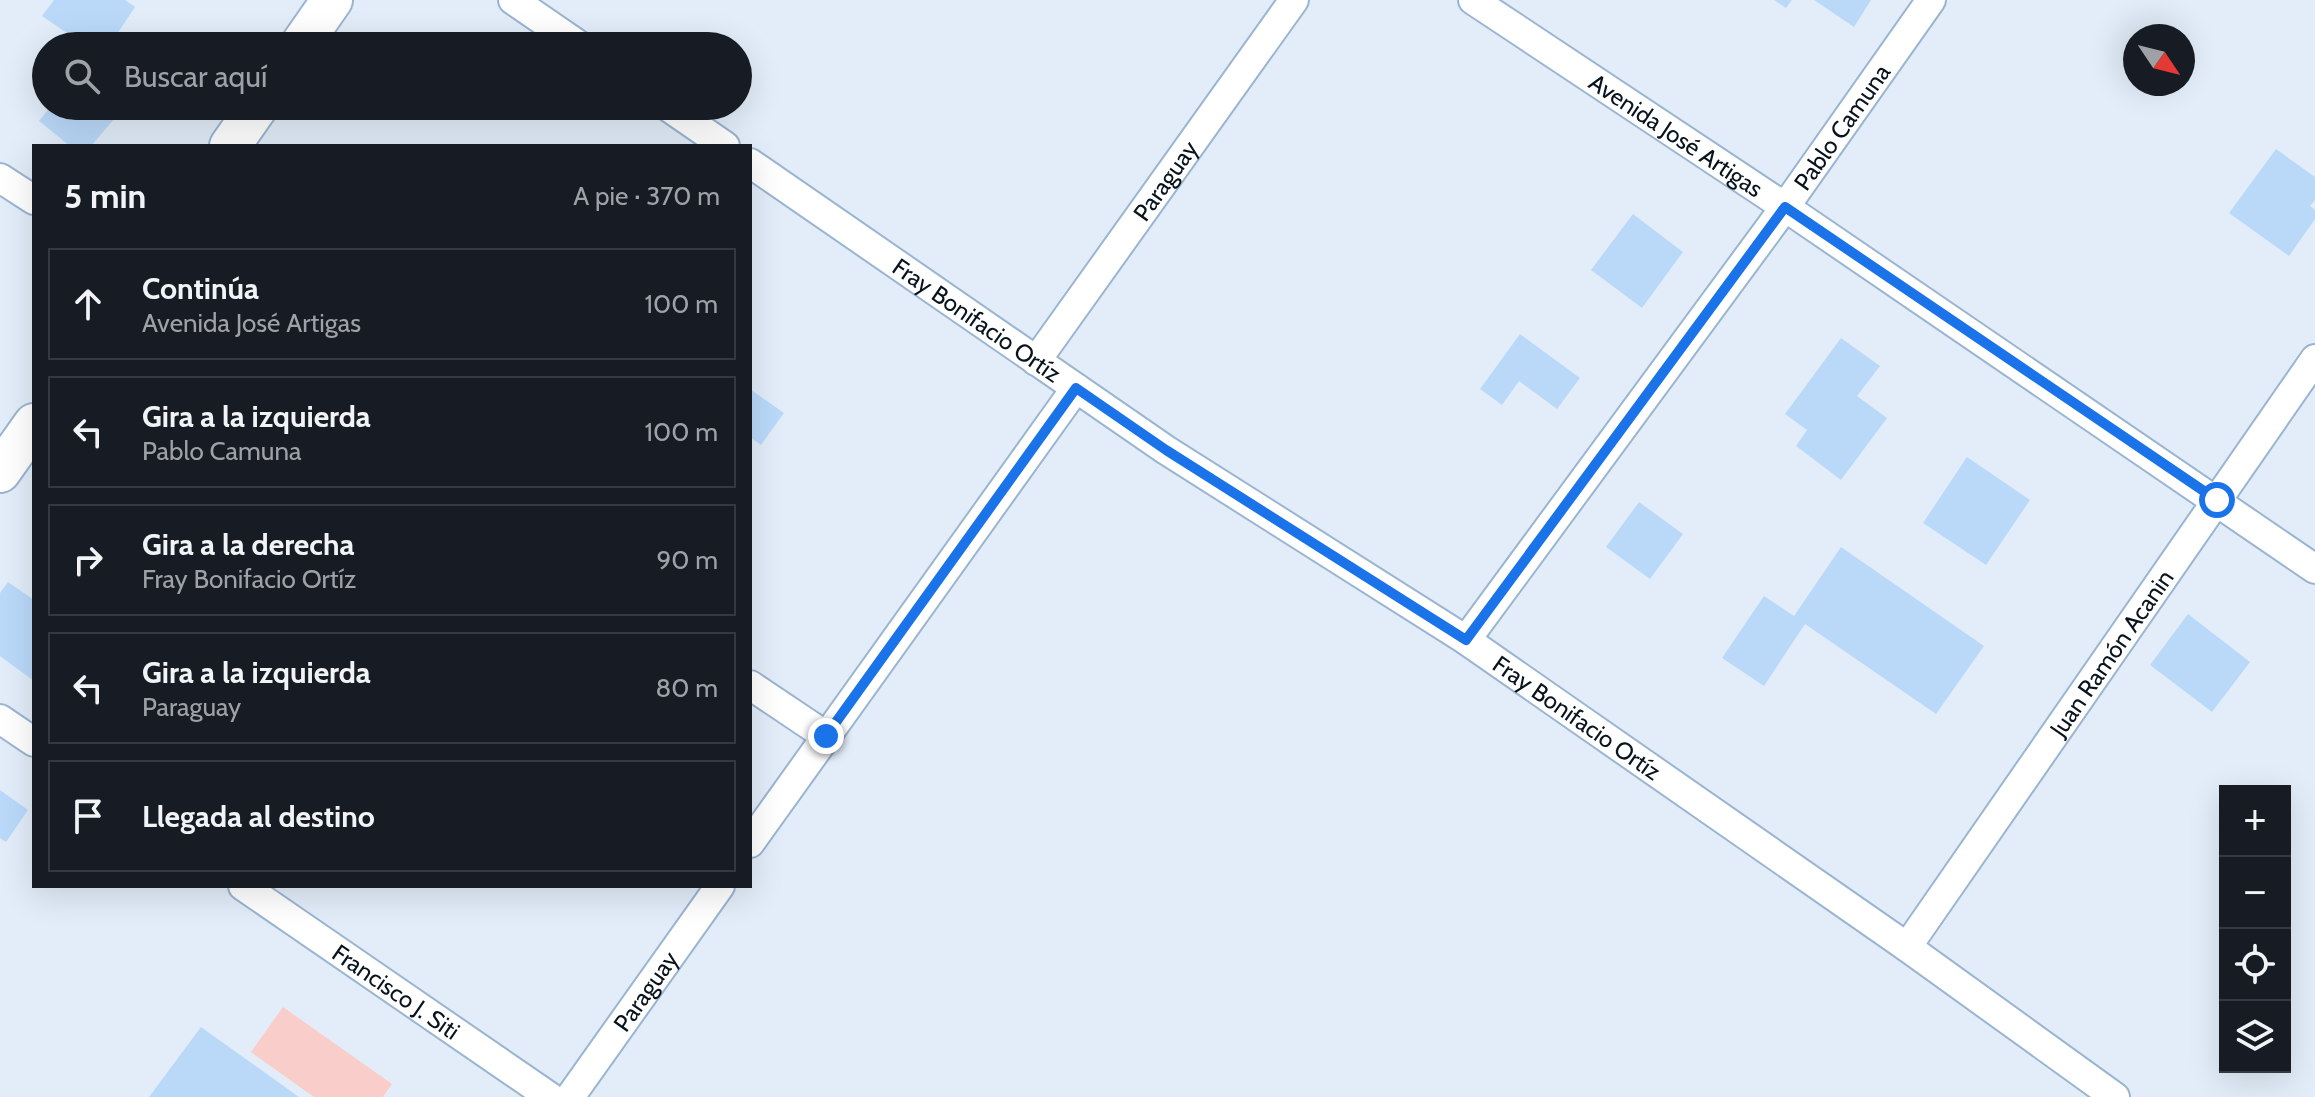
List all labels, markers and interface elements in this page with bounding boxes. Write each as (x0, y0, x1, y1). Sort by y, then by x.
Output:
north arrow (2123, 24, 2195, 96)
search box (32, 32, 752, 120)
icon: search (60, 54, 104, 98)
text: Buscar aquí (124, 58, 267, 95)
street label: Pablo Camuna (1787, 58, 1896, 195)
street label: Avenida José Artigas (1584, 67, 1769, 203)
street label: Paraguay (1127, 135, 1204, 226)
text: 5 min (64, 175, 146, 217)
text: A pie · 370 m (573, 180, 720, 212)
street label: Fray Bonifacio Ortíz (887, 252, 1067, 388)
text: Continúa (142, 270, 259, 307)
icon: ahead (66, 282, 110, 326)
text: 100 m (645, 288, 718, 320)
text: Avenida José Artigas (142, 307, 361, 339)
text: Gira a la izquierda (142, 398, 371, 435)
icon: left (66, 410, 110, 454)
text: 100 m (645, 416, 718, 448)
text: Pablo Camuna (142, 435, 302, 467)
route start (2199, 482, 2235, 518)
text: Gira a la derecha (142, 526, 354, 563)
icon: right (66, 538, 110, 582)
text: 90 m (656, 544, 718, 576)
text: Fray Bonifacio Ortíz (142, 563, 356, 595)
street label: Juan Ramón Acanin (2043, 564, 2179, 743)
street label: Fray Bonifacio Ortíz (1488, 649, 1667, 786)
text: Gira a la izquierda (142, 654, 371, 691)
icon: left (66, 666, 110, 710)
text: 80 m (655, 672, 718, 704)
text: Paraguay (142, 691, 241, 723)
route end (808, 718, 844, 754)
map controls (2219, 785, 2291, 1073)
button: + (2219, 785, 2291, 857)
icon: arrive (66, 794, 110, 838)
text: Llegada al destino (142, 798, 375, 835)
button: − (2219, 857, 2291, 929)
button: locate (2219, 929, 2291, 1001)
street label: Francisco J. Siti (327, 938, 465, 1045)
street label: Paraguay (607, 945, 684, 1037)
button: layers (2219, 1001, 2291, 1073)

